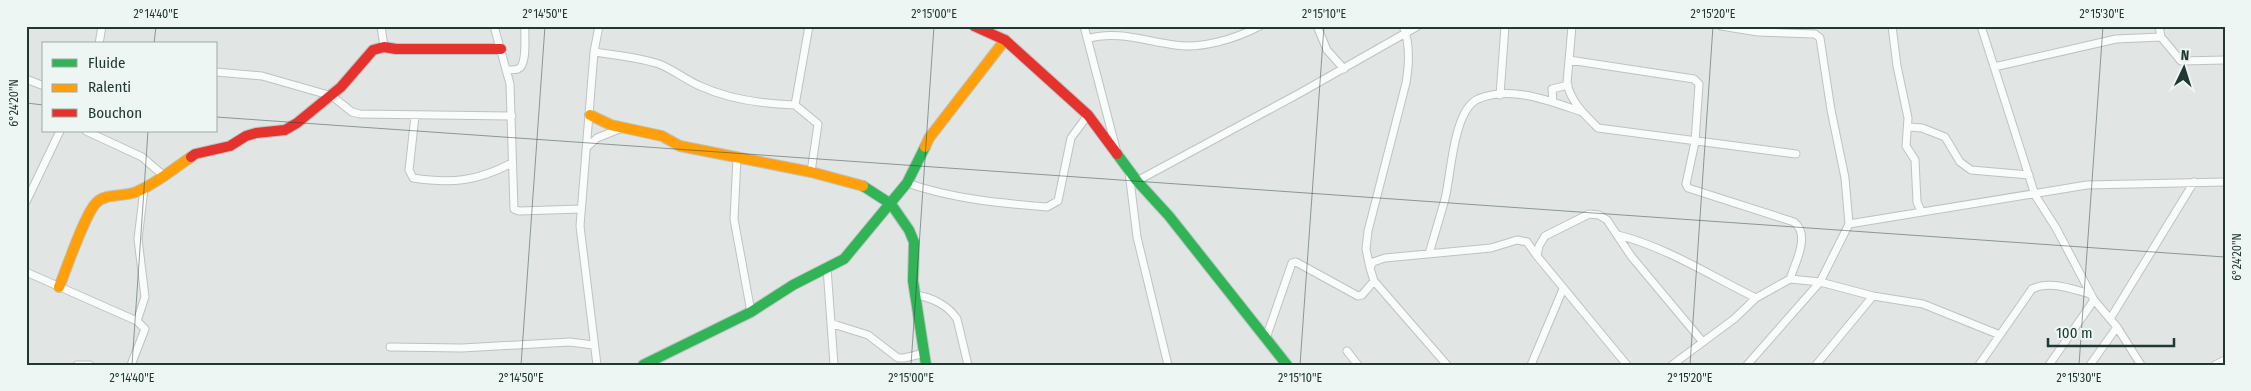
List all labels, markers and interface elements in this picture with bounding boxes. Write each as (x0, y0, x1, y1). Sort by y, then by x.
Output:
text: 2°14'40"E (134, 7, 179, 21)
text: 2°14'50"E (522, 7, 568, 21)
text: 2°15'00"E (911, 7, 957, 21)
text: 2°15'10"E (1302, 7, 1346, 21)
text: 2°15'20"E (1691, 7, 1736, 21)
text: 2°15'30"E (2080, 7, 2125, 21)
legend (42, 42, 218, 132)
north arrow (2158, 42, 2208, 92)
text: N (2180, 47, 2190, 64)
text: Fluide (88, 54, 125, 72)
text: Ralenti (88, 78, 131, 96)
text: 6°24'20"N (7, 79, 21, 127)
text: Bouchon (88, 104, 142, 122)
text: 6°24'20"N (2230, 233, 2244, 281)
scale bar (2048, 316, 2175, 348)
text: 100 m (2056, 324, 2093, 342)
text: 2°14'40"E (110, 371, 155, 385)
text: 2°14'50"E (498, 371, 544, 385)
text: 2°15'00"E (888, 371, 934, 385)
text: 2°15'10"E (1278, 371, 1322, 385)
text: 2°15'20"E (1668, 371, 1713, 385)
text: 2°15'30"E (2057, 371, 2102, 385)

